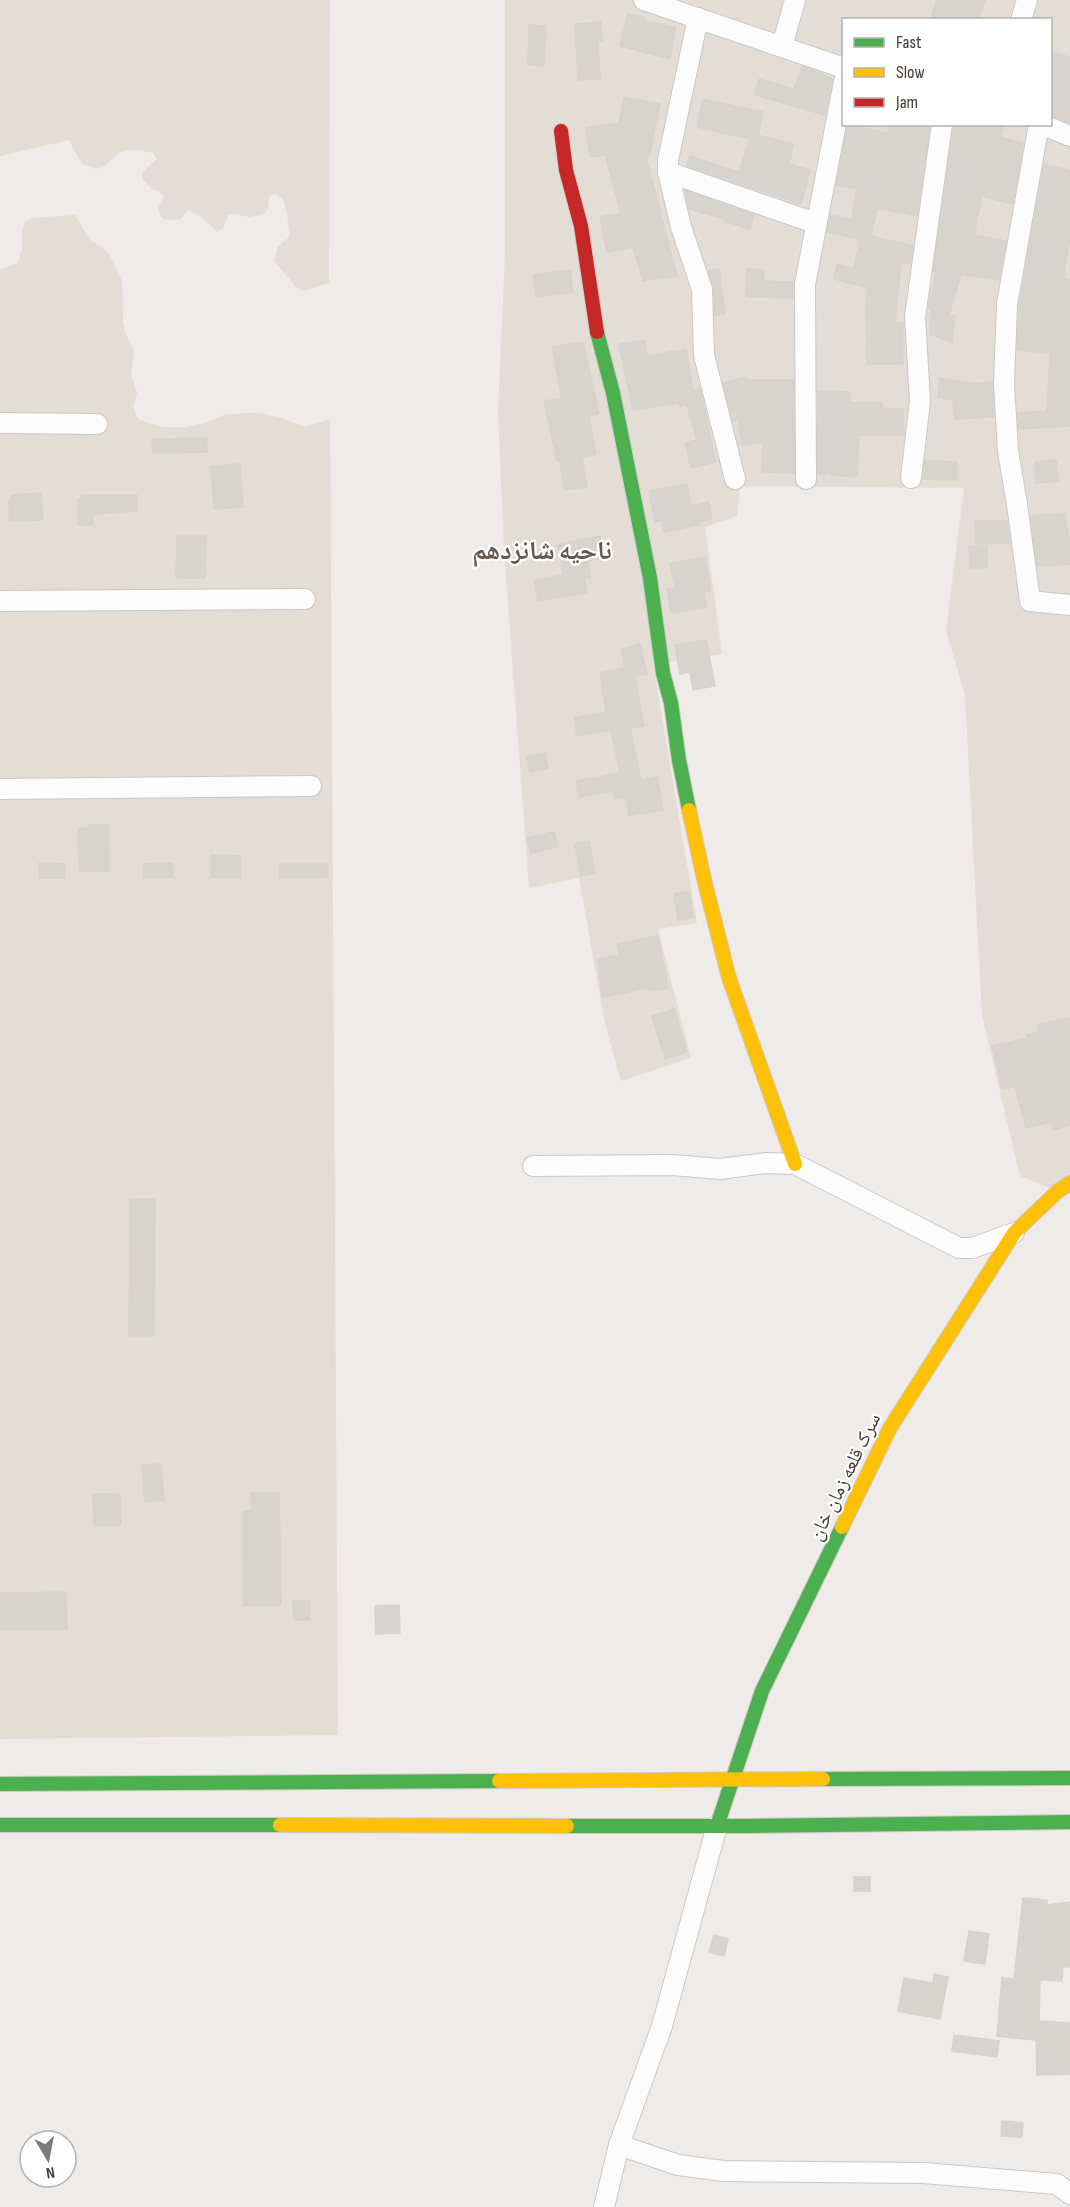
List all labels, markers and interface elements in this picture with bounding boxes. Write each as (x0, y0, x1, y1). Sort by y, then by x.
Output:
legend (842, 18, 1052, 126)
text: Fast (896, 32, 922, 53)
text: Slow (896, 62, 925, 83)
text: Jam (895, 92, 918, 113)
district label: ناحیه شانزدهم (472, 536, 612, 568)
street label: سرک قلعه زمان خان (804, 1409, 886, 1545)
north arrow (18, 2129, 78, 2189)
text: N (44, 2162, 56, 2182)

